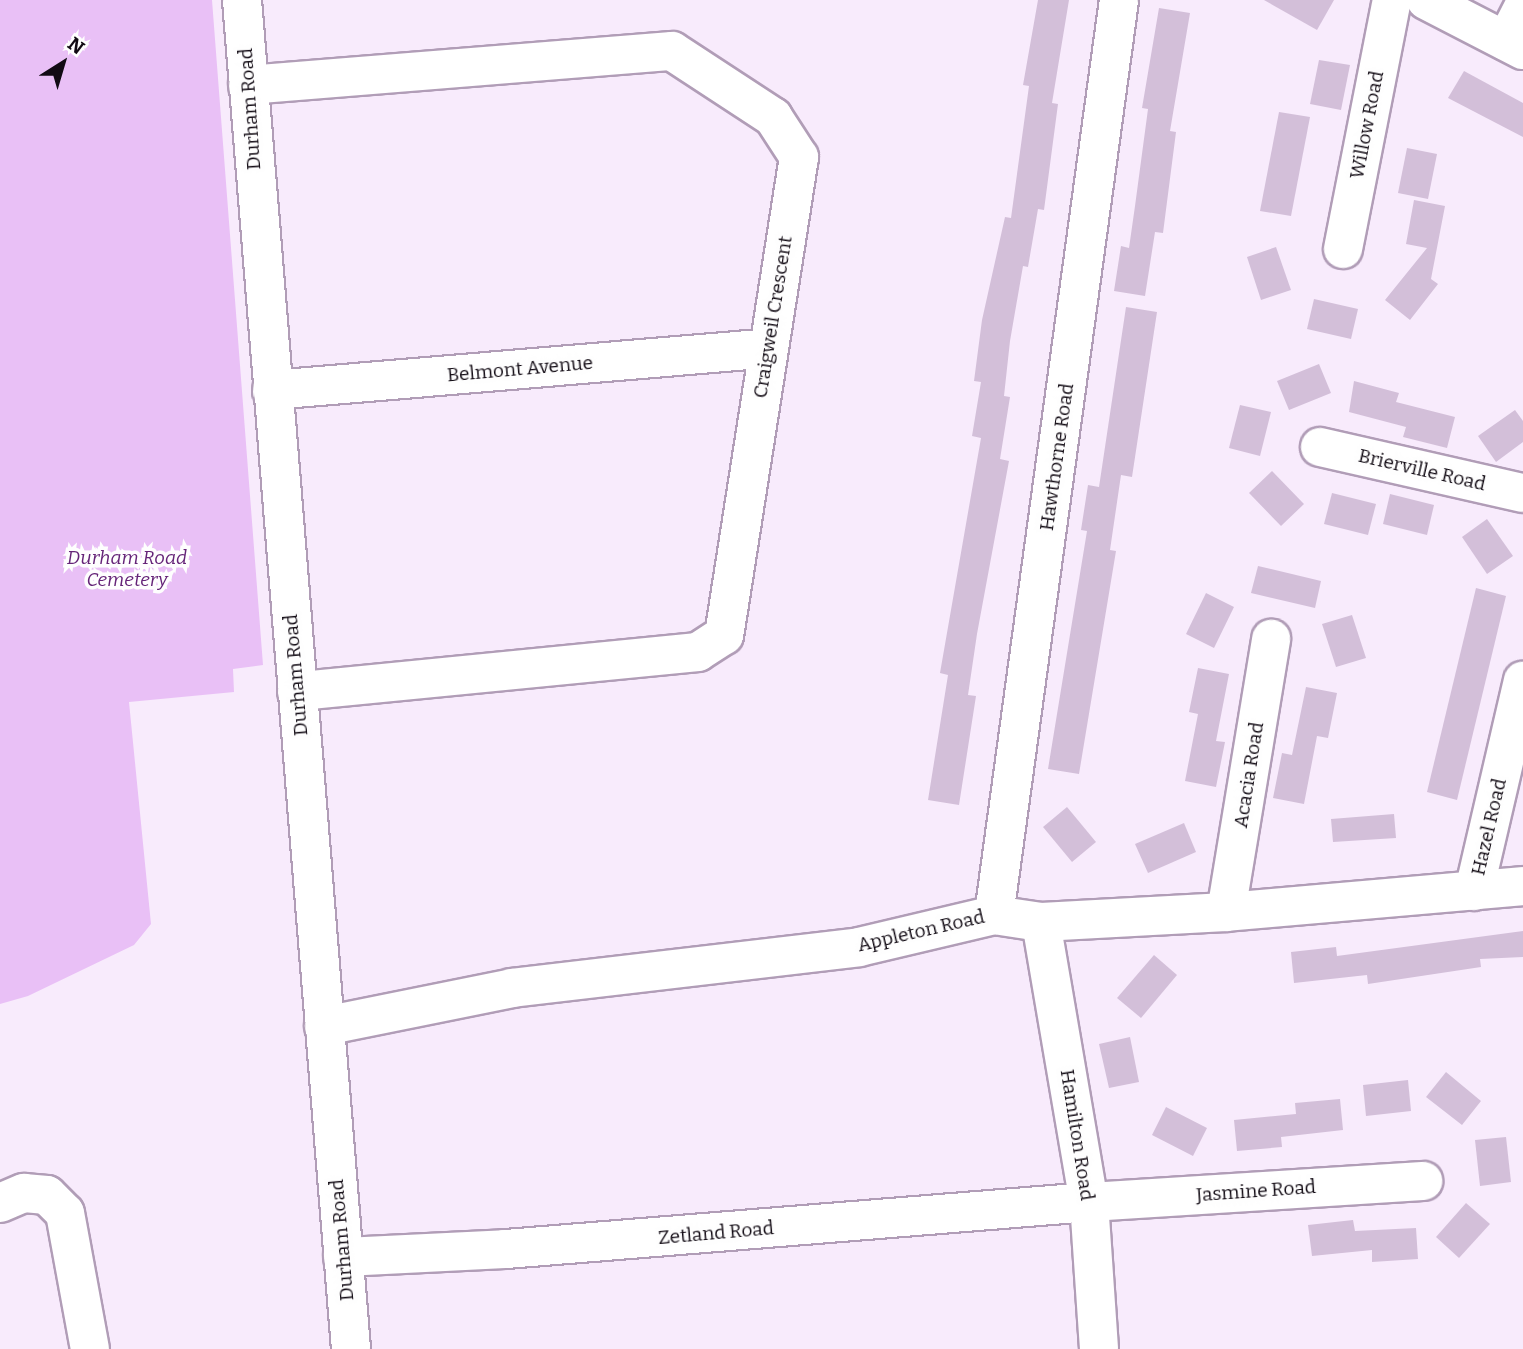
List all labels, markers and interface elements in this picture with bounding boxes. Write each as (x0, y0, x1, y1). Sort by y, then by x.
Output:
north arrow (28, 28, 98, 98)
text: N (63, 32, 89, 59)
street label: Durham Road (234, 47, 266, 171)
street label: Willow Road (1345, 69, 1389, 181)
street label: Craigweil Crescent (749, 234, 797, 400)
street label: Belmont Avenue (446, 351, 594, 387)
street label: Hawthorne Road (1035, 382, 1079, 532)
street label: Brierville Road (1356, 444, 1488, 496)
park label: Durham Road Cemetery (67, 547, 187, 591)
street label: Durham Road (279, 613, 313, 737)
street label: Acacia Road (1229, 721, 1269, 829)
street label: Hazel Road (1467, 776, 1511, 878)
street label: Appleton Road (855, 905, 987, 957)
street label: Hamilton Road (1055, 1068, 1099, 1202)
street label: Jasmine Road (1195, 1175, 1317, 1207)
street label: Durham Road (325, 1178, 359, 1302)
street label: Zetland Road (657, 1217, 775, 1249)

